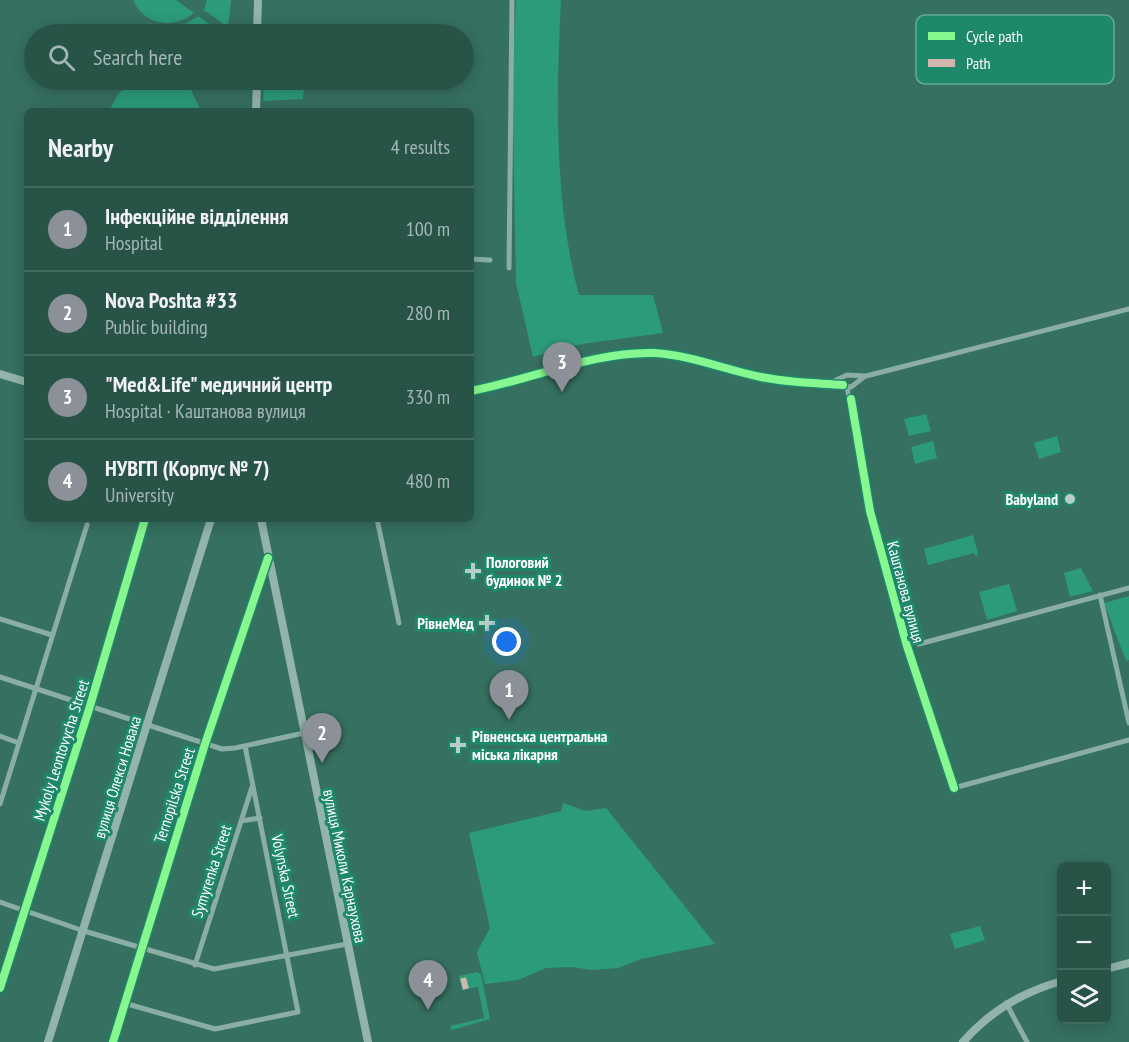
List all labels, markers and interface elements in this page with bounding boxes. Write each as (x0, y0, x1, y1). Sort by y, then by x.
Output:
legend (916, 15, 1114, 84)
search box (24, 24, 474, 90)
text: Cycle path (966, 26, 1023, 46)
icon: search (45, 41, 78, 74)
text: Search here (93, 43, 182, 71)
text: Path (966, 53, 991, 73)
text: Nearby (48, 131, 113, 164)
text: 4 results (391, 134, 450, 160)
text: Інфекційне відділення (105, 202, 288, 230)
text: 1 (63, 216, 72, 242)
text: 100 m (406, 216, 450, 242)
text: Hospital (105, 230, 162, 256)
text: Nova Poshta #33 (105, 286, 238, 314)
text: 2 (63, 300, 72, 326)
text: 280 m (406, 300, 450, 326)
text: Public building (105, 314, 208, 340)
pin: 3 (542, 342, 582, 392)
text: "Med&Life" медичний центр (105, 370, 332, 398)
text: 3 (63, 384, 72, 410)
text: 330 m (406, 384, 450, 410)
text: Hospital · Каштанова вулиця (105, 398, 306, 424)
text: НУВГП (Корпус № 7) (105, 454, 269, 482)
text: 4 (63, 468, 72, 494)
text: 480 m (406, 468, 450, 494)
text: University (105, 482, 174, 508)
place label: Babyland (1005, 489, 1058, 509)
marker: Babyland (1063, 492, 1077, 506)
street label: Каштанова вулиця (883, 539, 929, 645)
place label: Пологовий будинок № 2 (486, 552, 563, 590)
marker: Пологовий будинок № 2 (464, 562, 482, 580)
place label: РівнеМед (417, 613, 474, 633)
marker: РівнеМед (478, 614, 496, 632)
your location (492, 627, 521, 656)
pin: 1 (490, 670, 528, 720)
street label: Mykoly Leontovycha Street (29, 676, 93, 823)
street label: вулиця Олекси Новака (89, 713, 145, 841)
pin: 2 (302, 714, 342, 763)
place label: Рівненська центральна міська лікарня (472, 726, 608, 764)
marker: Рівненська центральна міська лікарня (449, 736, 467, 754)
street label: Ternopilska Street (149, 744, 199, 845)
street label: вулиця Миколи Карнаухова (319, 787, 371, 945)
street label: Symyrenka Street (187, 821, 236, 920)
street label: Volynska Street (267, 831, 305, 920)
map controls (1057, 862, 1111, 1024)
button: + (1057, 862, 1111, 916)
button: − (1057, 916, 1111, 970)
pin: 4 (408, 960, 448, 1010)
button: layers (1057, 970, 1111, 1024)

